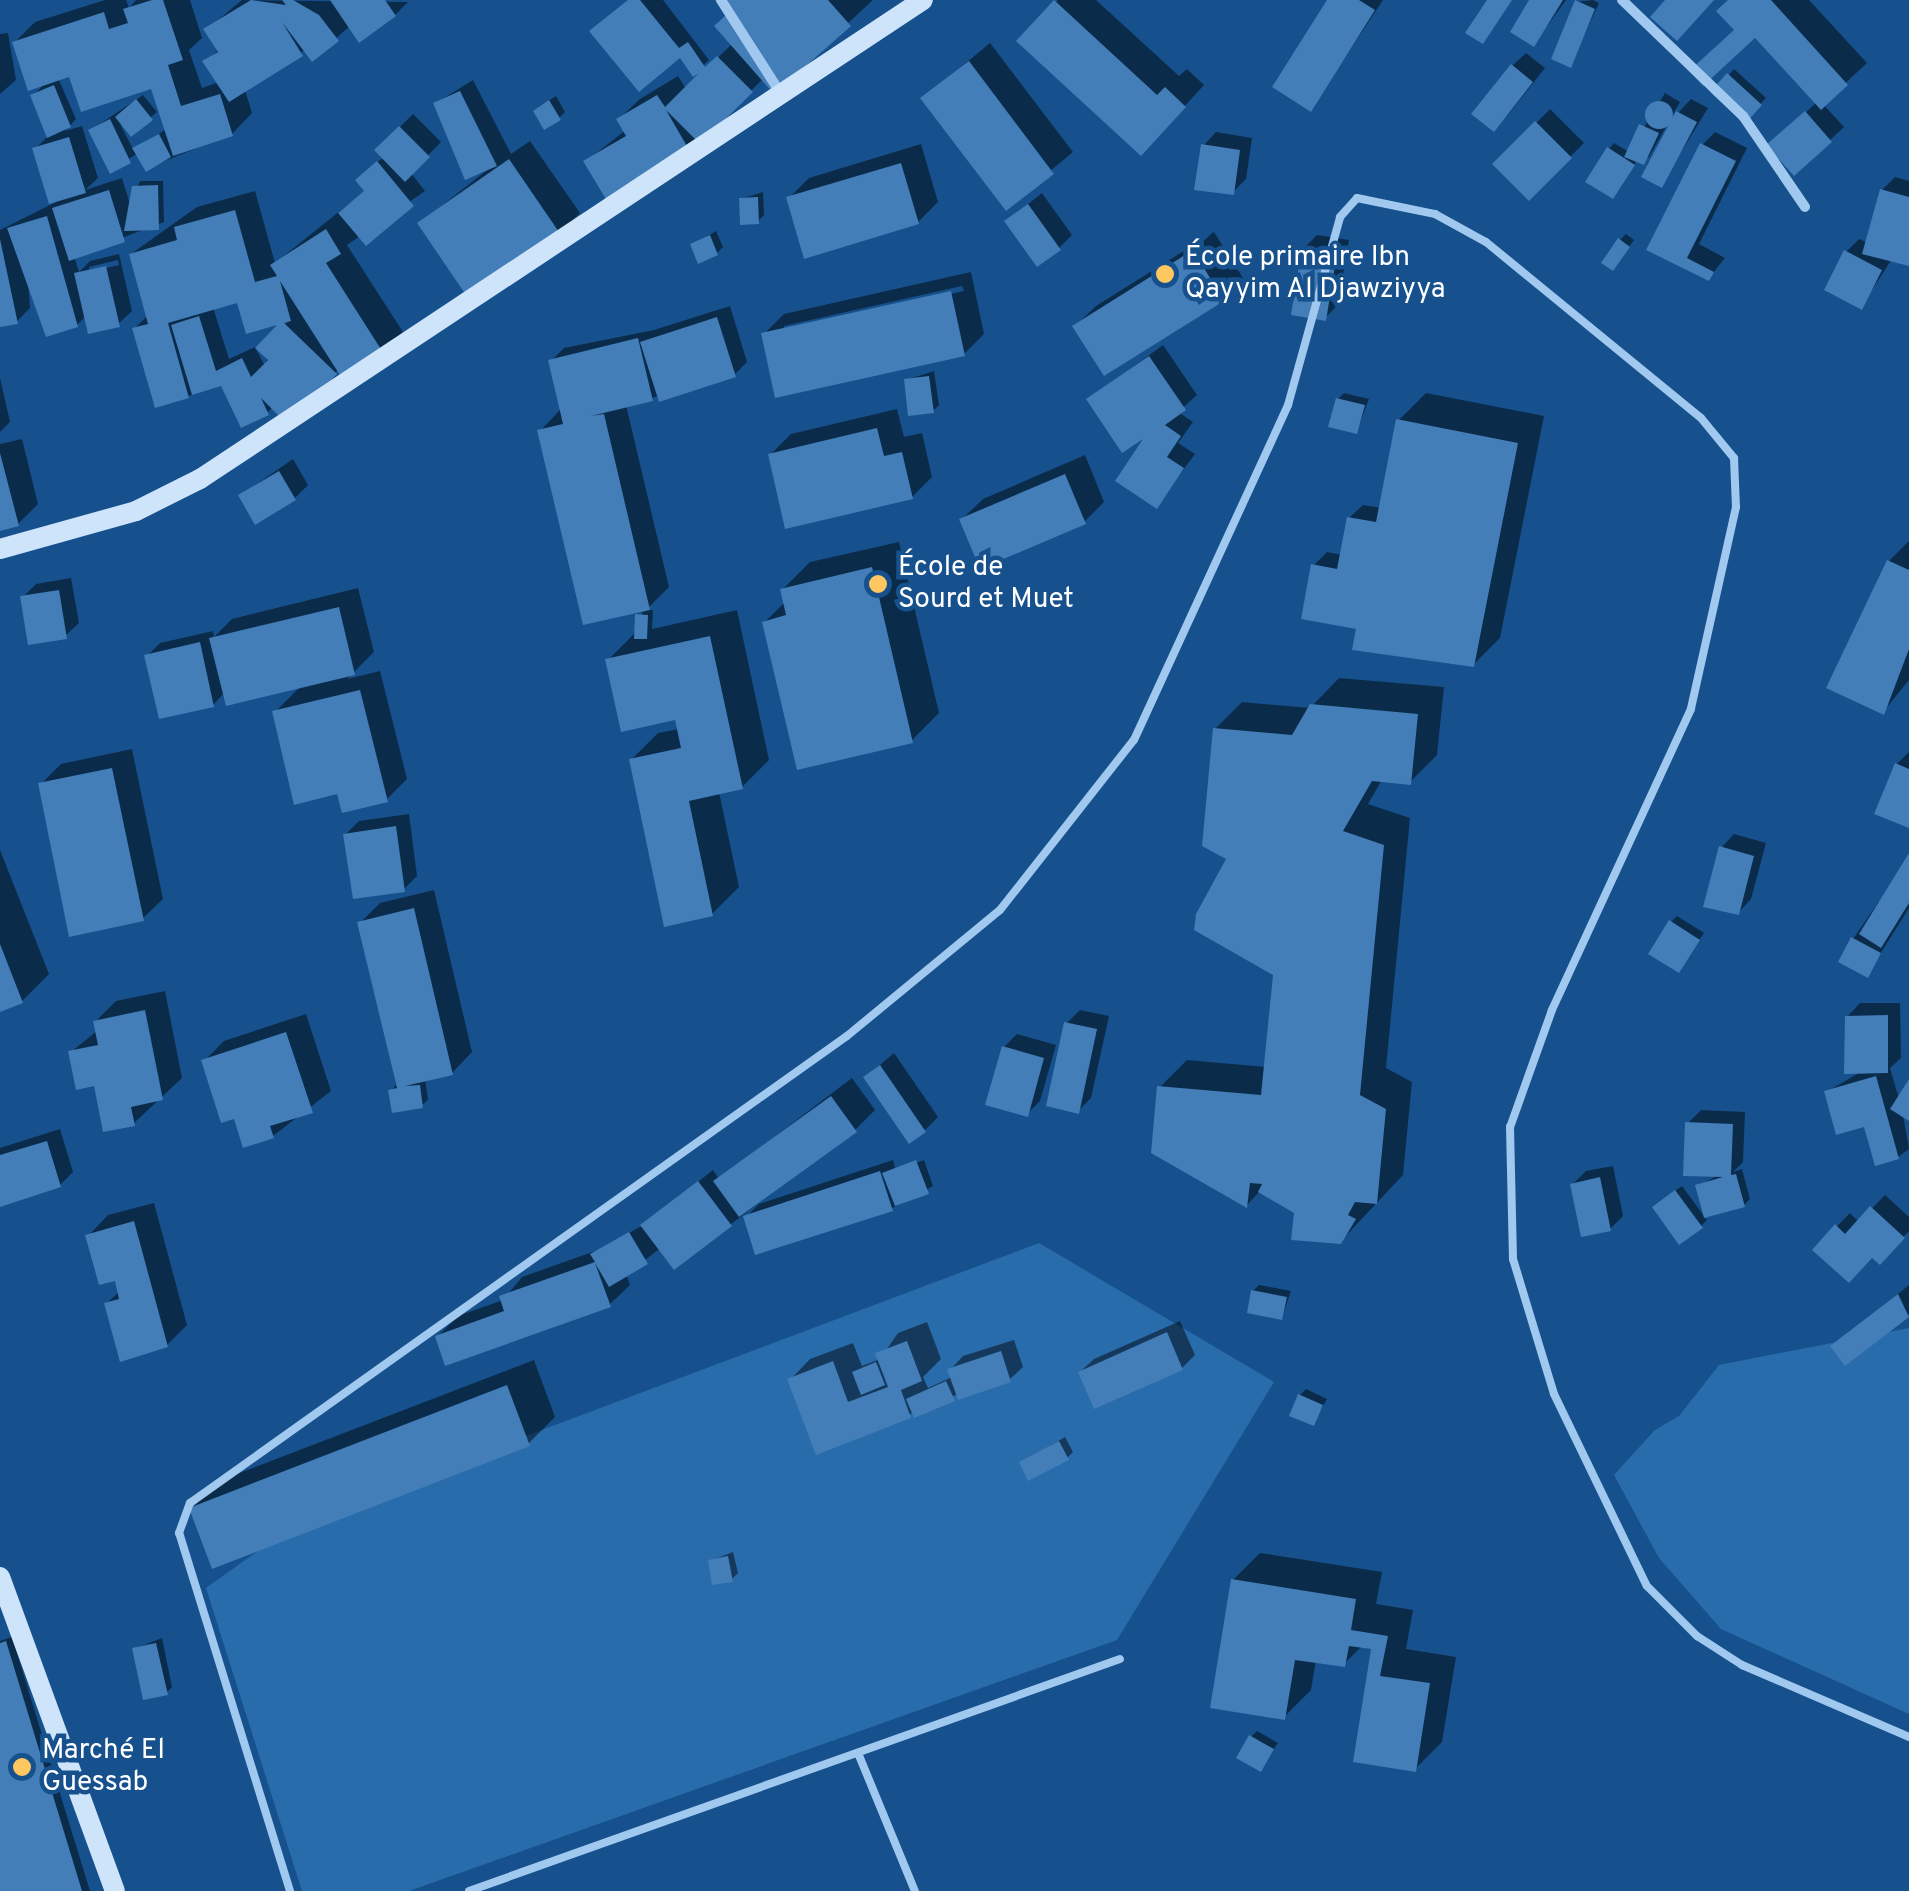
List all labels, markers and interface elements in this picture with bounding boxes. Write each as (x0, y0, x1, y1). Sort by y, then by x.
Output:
place label: École primaire Ibn Qayyim Al Djawziyya (1185, 241, 1447, 307)
marker: École primaire Ibn Qayyim Al Djawziyya (1154, 263, 1176, 285)
place label: École de Sourd et Muet (898, 551, 1074, 617)
marker: École de Sourd et Muet (867, 573, 889, 595)
place label: Marché El Guessab (42, 1734, 165, 1800)
marker: Marché El Guessab (11, 1756, 33, 1778)

